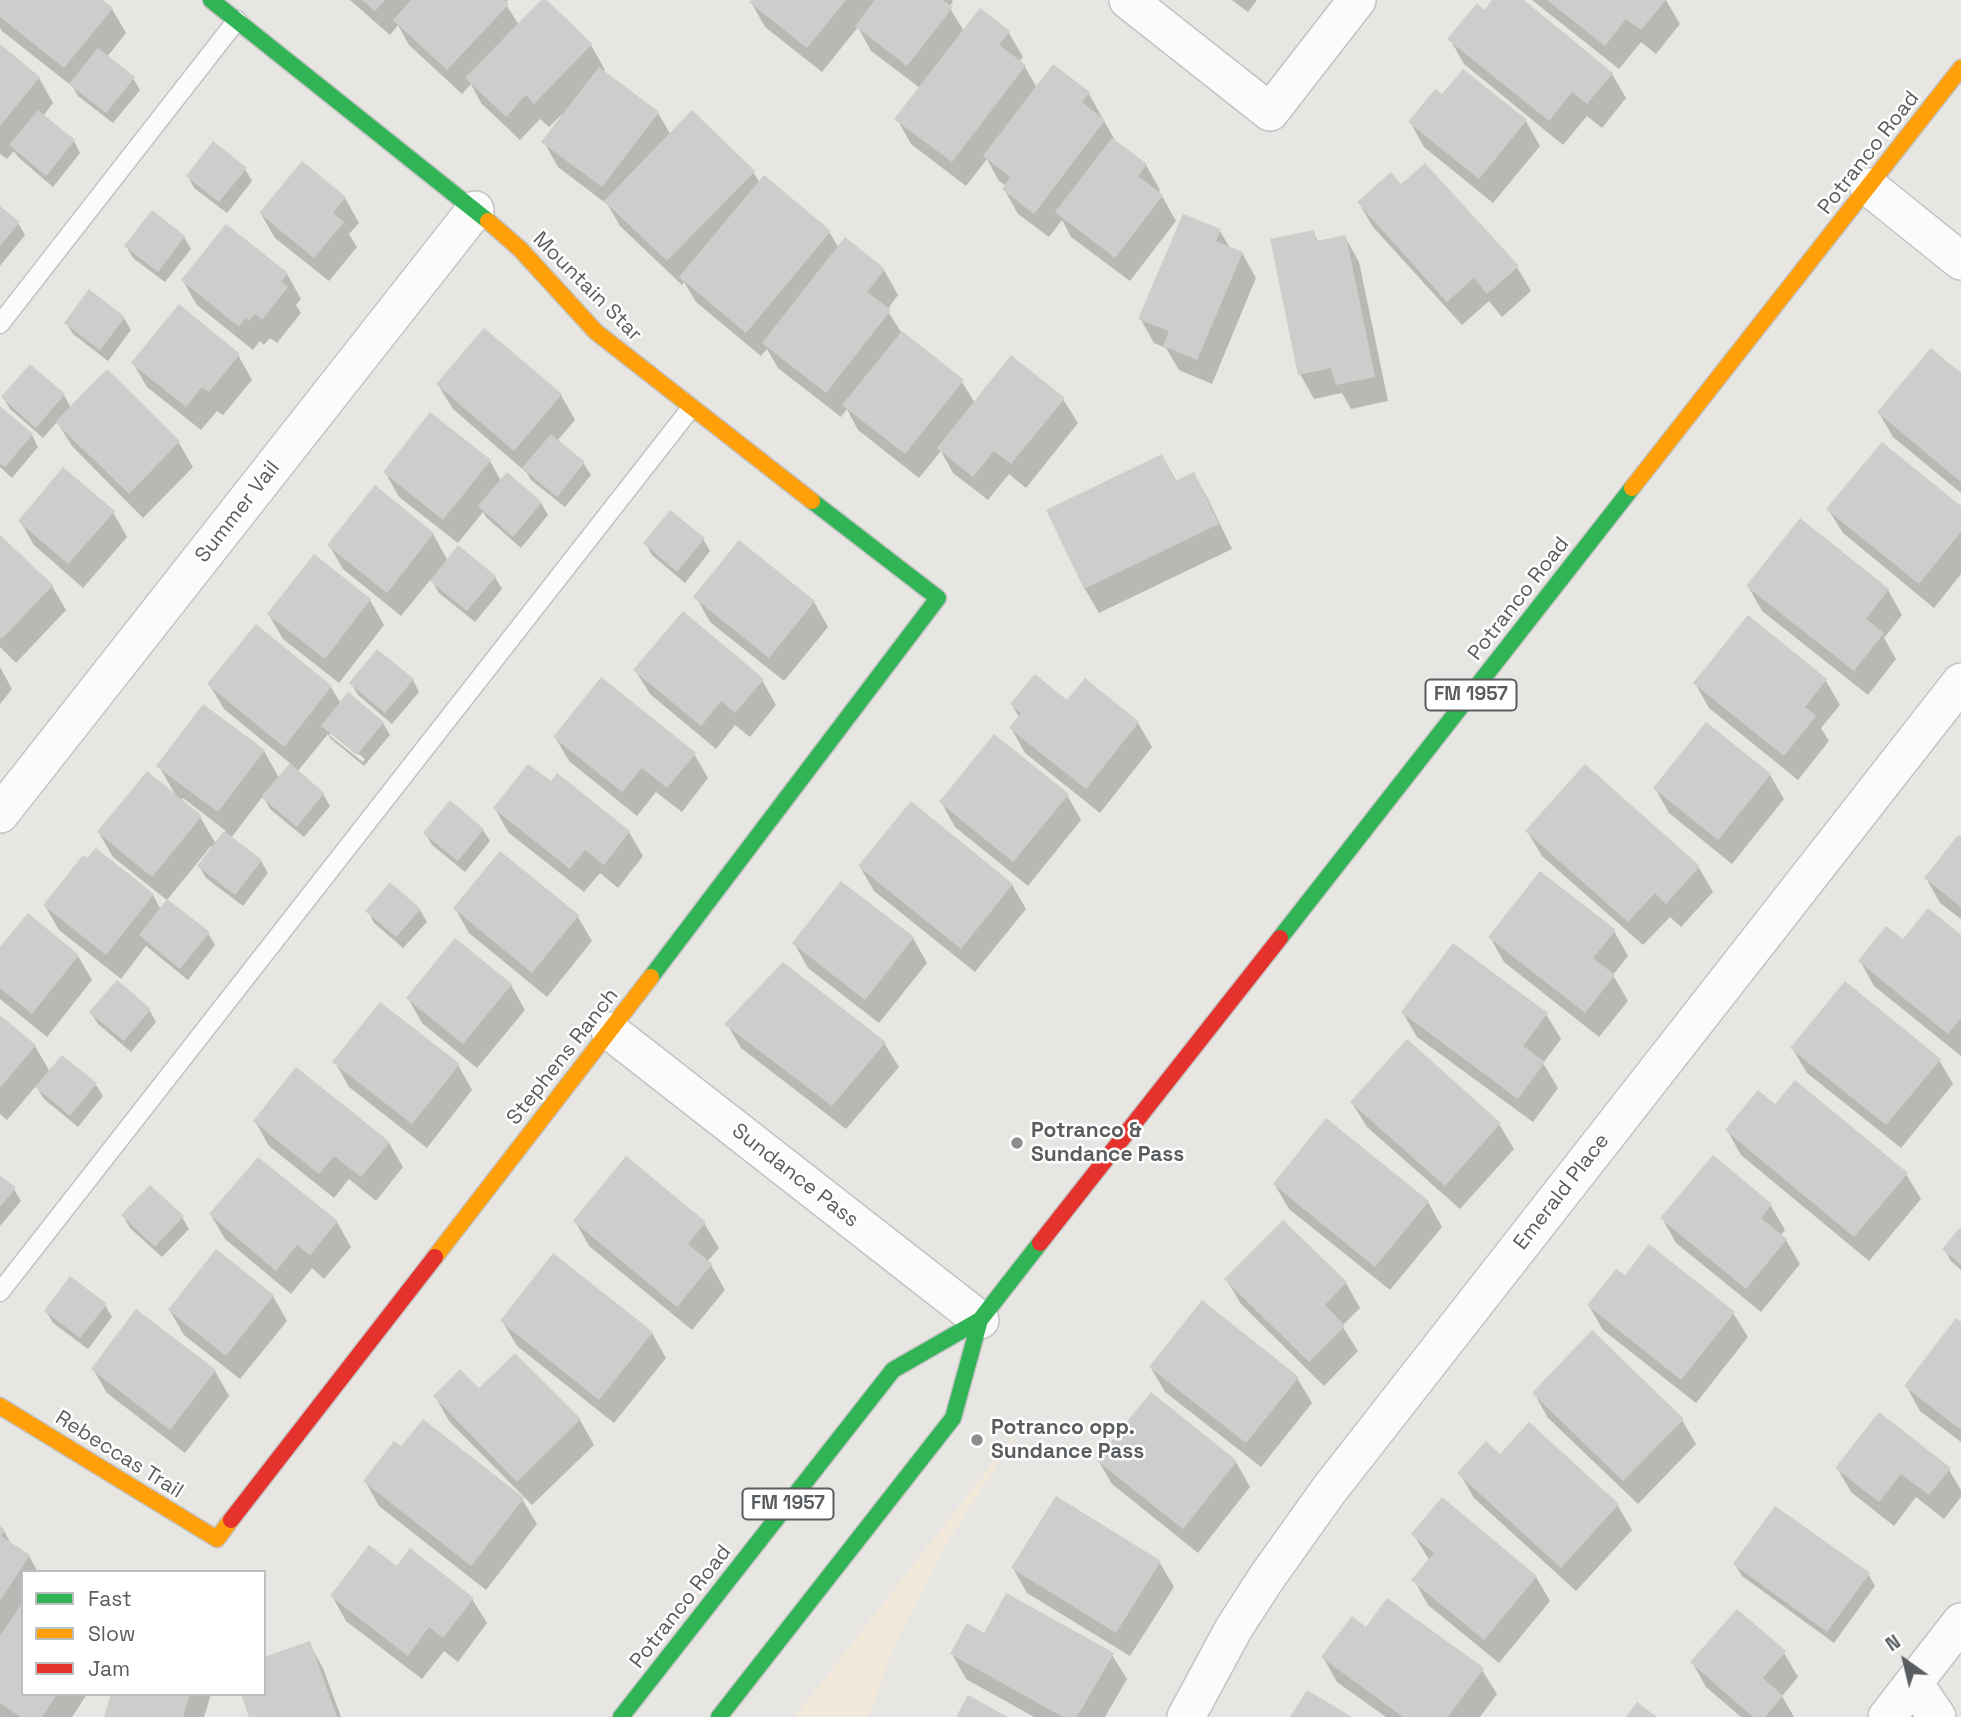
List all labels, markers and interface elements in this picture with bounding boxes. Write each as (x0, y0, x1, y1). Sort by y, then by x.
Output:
street label: Potranco Road (1813, 86, 1925, 220)
street label: Mountain Star (527, 227, 647, 347)
street label: Summer Vail (190, 456, 286, 568)
street label: Potranco Road (1463, 532, 1575, 666)
road number: FM 1957 (1426, 680, 1516, 710)
street label: Stephens Ranch (502, 984, 624, 1130)
place label: Potranco & Sundance Pass (1031, 1118, 1184, 1168)
street label: Sundance Pass (727, 1119, 863, 1233)
street label: Emerald Place (1509, 1129, 1615, 1255)
marker: Potranco & Sundance Pass (1009, 1135, 1025, 1151)
street label: Rebeccas Trail (50, 1406, 188, 1504)
place label: Potranco opp. Sundance Pass (991, 1415, 1144, 1465)
marker: Potranco opp. Sundance Pass (969, 1432, 985, 1448)
road number: FM 1957 (742, 1488, 834, 1520)
street label: Potranco Road (625, 1540, 737, 1674)
legend (21, 1570, 266, 1696)
text: Fast (88, 1585, 132, 1612)
text: Slow (88, 1620, 136, 1647)
north arrow (1870, 1626, 1940, 1696)
text: N (1881, 1629, 1905, 1657)
text: Jam (88, 1655, 130, 1682)

